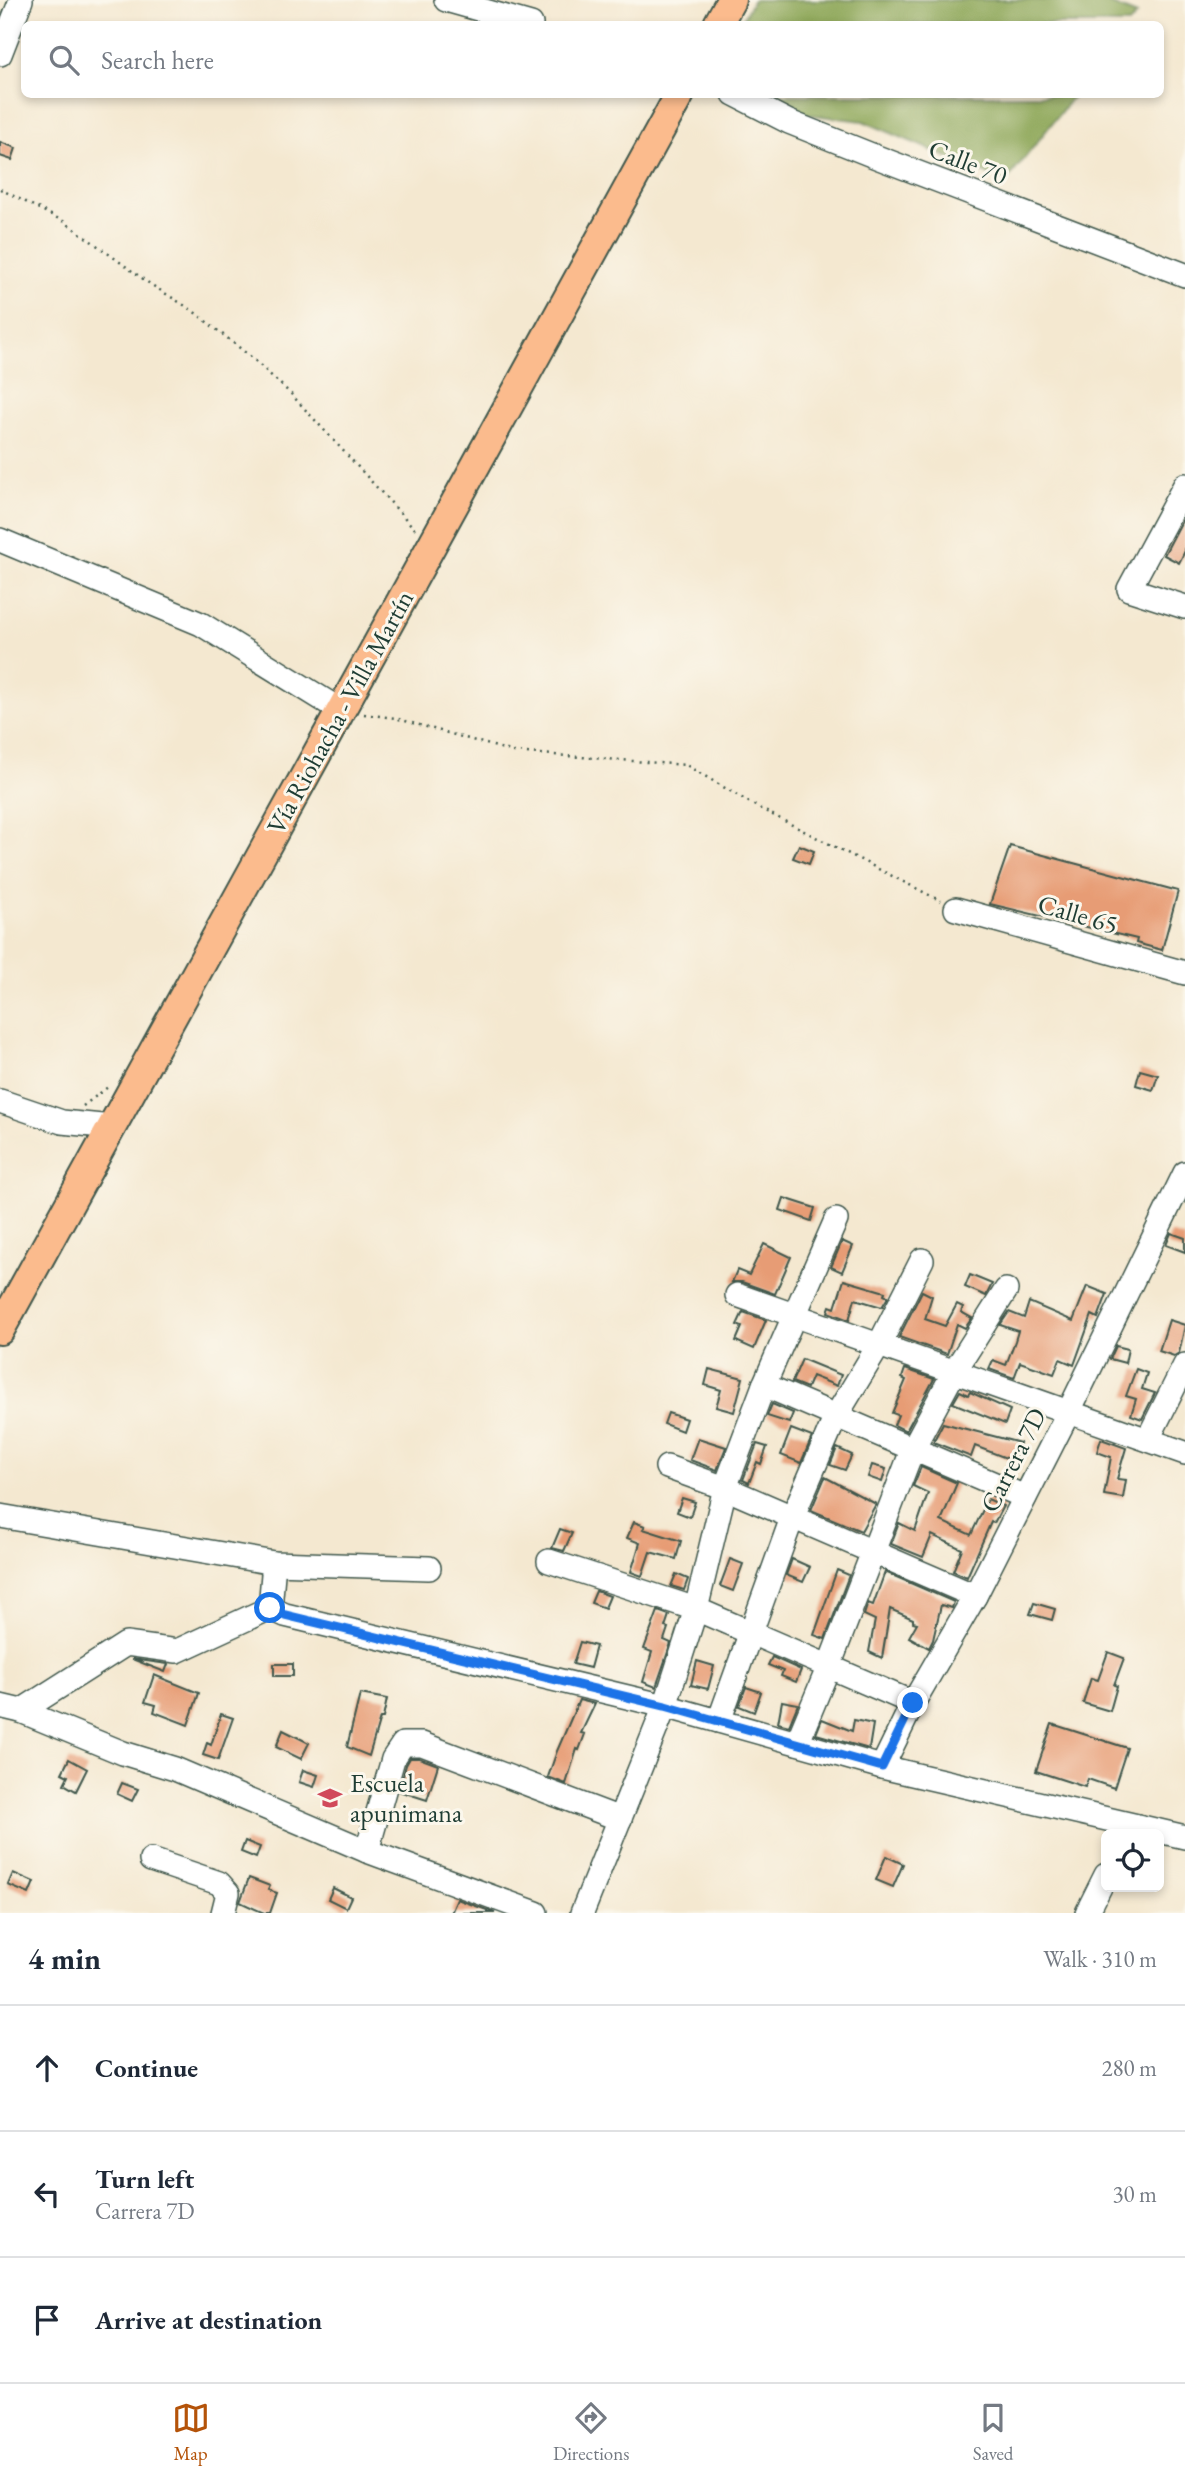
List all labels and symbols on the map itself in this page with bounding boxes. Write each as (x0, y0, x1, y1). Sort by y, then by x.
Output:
street label: Calle 70 (924, 132, 1012, 192)
street label: Vía Riohacha - Villa Martín (259, 584, 421, 840)
street label: Calle 65 (1034, 886, 1122, 942)
street label: Carrera 7D (972, 1402, 1054, 1518)
route start (254, 1592, 285, 1623)
route end (897, 1687, 928, 1718)
place label: Escuela apunimana (350, 1766, 463, 1830)
school or university icon: Escuela apunimana (316, 1784, 344, 1812)

